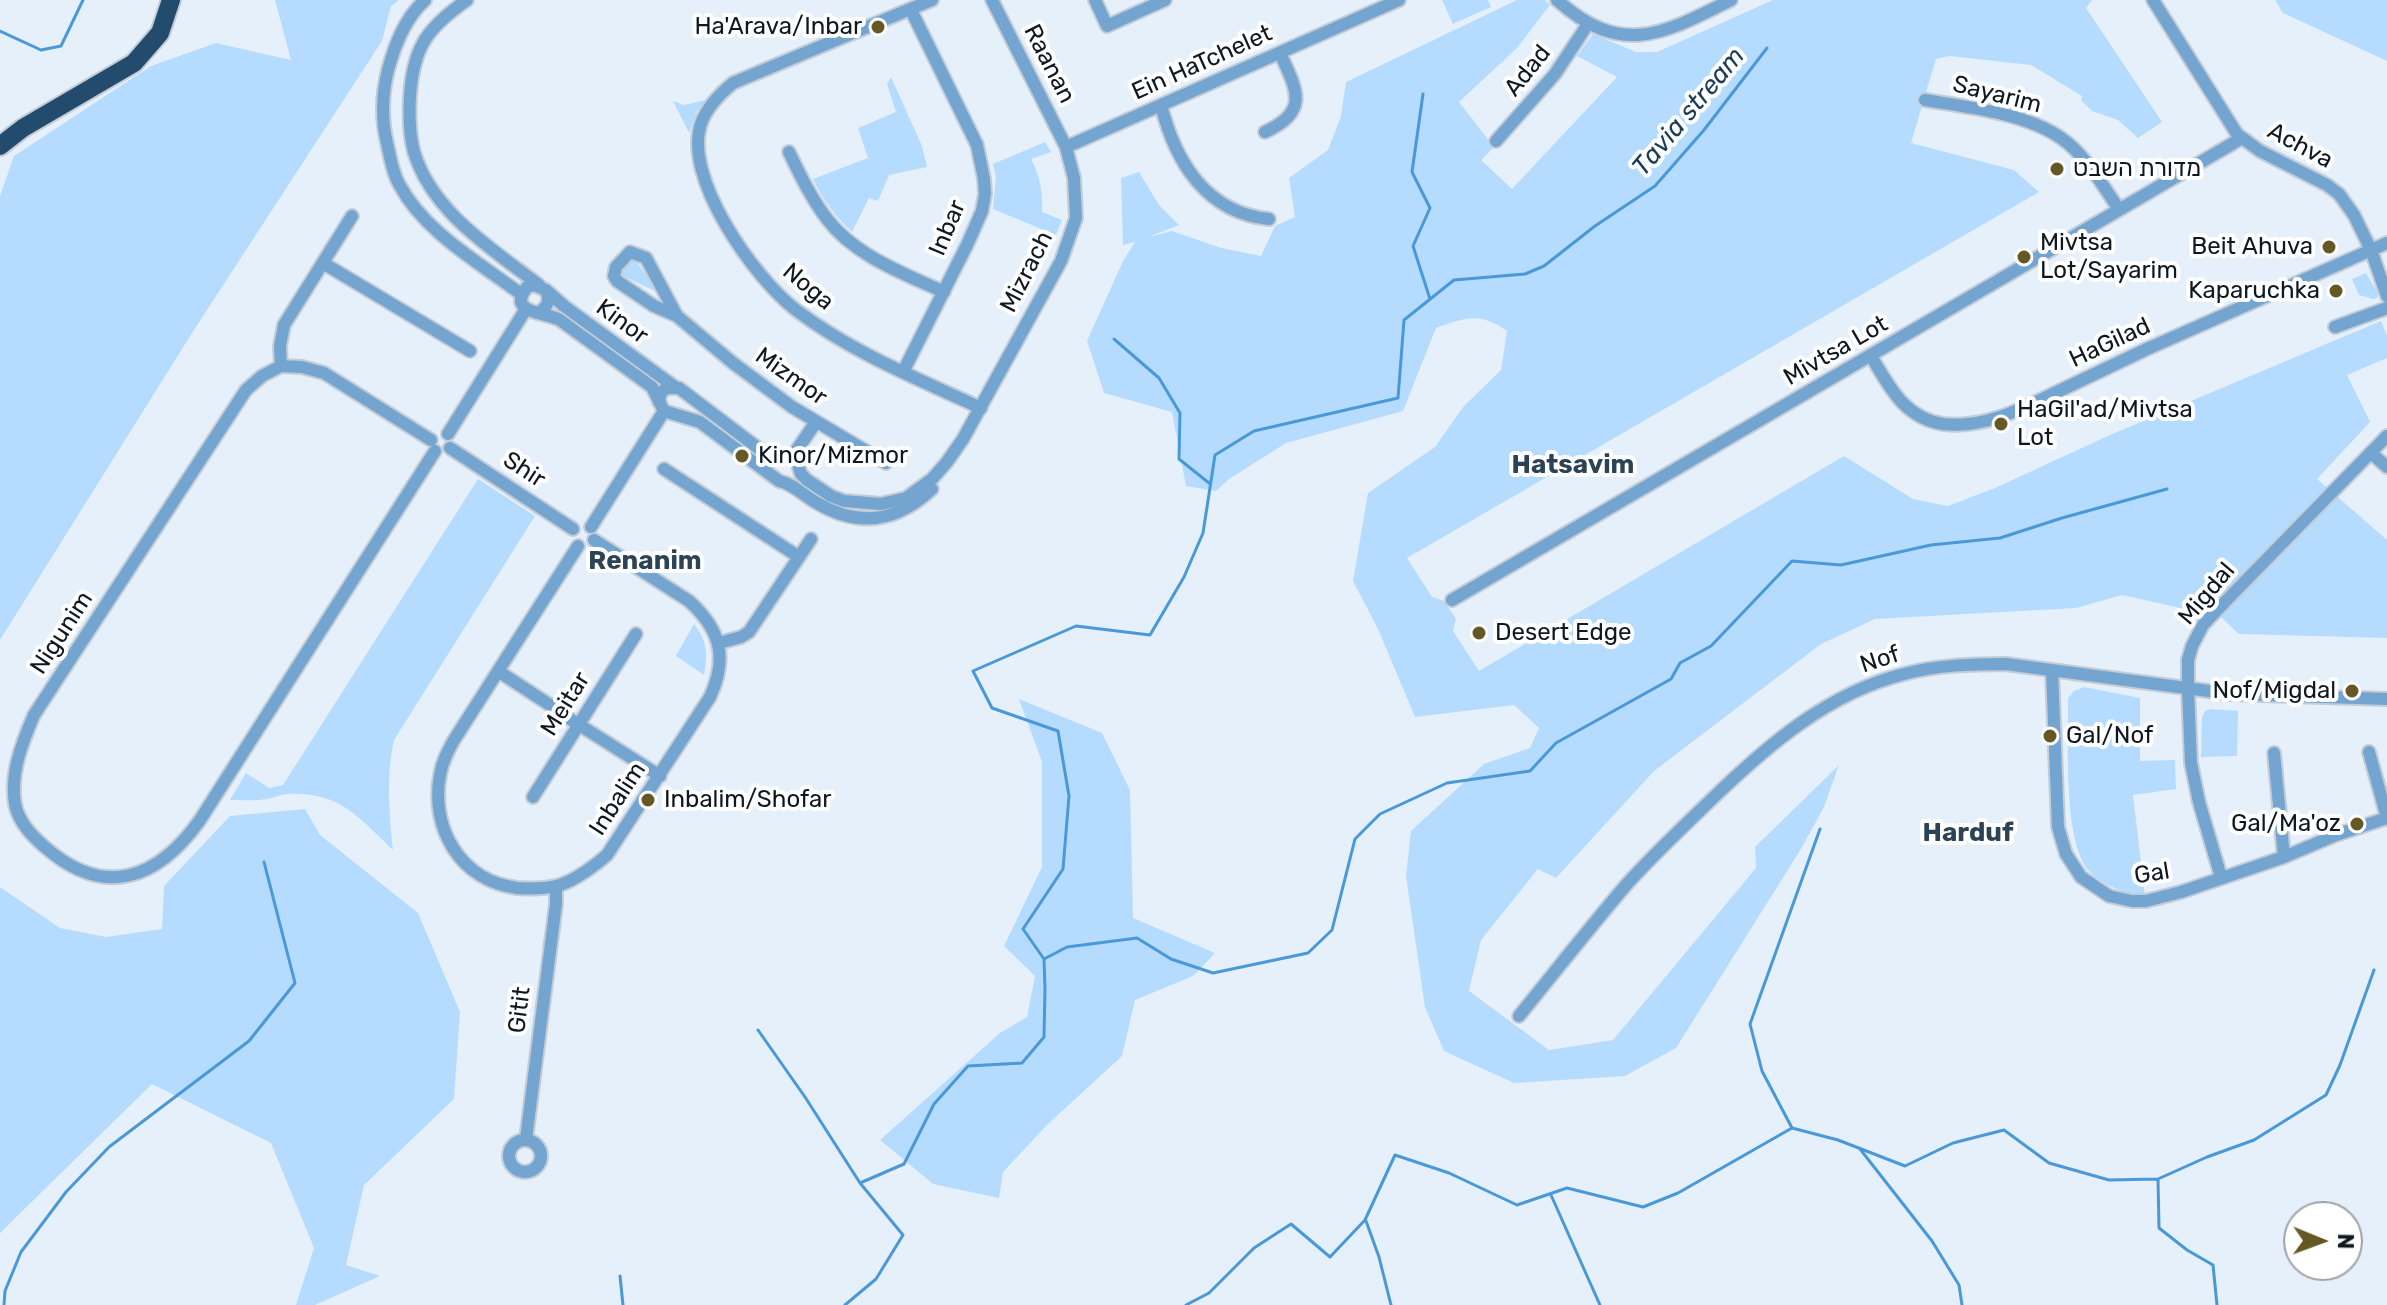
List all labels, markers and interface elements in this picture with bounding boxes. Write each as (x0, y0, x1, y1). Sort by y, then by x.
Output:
place label: Ha'Arava/Inbar (694, 13, 862, 41)
marker: Ha'Arava/Inbar (869, 18, 887, 36)
street label: Ein HaTchelet (1127, 19, 1277, 107)
street label: Raanan (1017, 20, 1081, 108)
street label: Adad (1499, 40, 1557, 102)
water label: Tavia stream (1626, 41, 1752, 183)
street label: Sayarim (1950, 70, 2044, 120)
street label: Achva (2263, 117, 2337, 175)
place label: מדורת השבט (2073, 155, 2201, 183)
marker: מדורת השבט (2048, 160, 2066, 178)
street label: Inbar (923, 196, 973, 260)
street label: Mizrach (994, 227, 1060, 317)
place label: Mivtsa Lot/Sayarim (2040, 229, 2178, 285)
place label: Beit Ahuva (2191, 233, 2313, 261)
marker: Beit Ahuva (2320, 238, 2338, 256)
marker: Mivtsa Lot/Sayarim (2015, 248, 2033, 266)
street label: Noga (777, 257, 839, 317)
place label: Kaparuchka (2188, 277, 2320, 305)
marker: Kaparuchka (2327, 282, 2345, 300)
street label: Kinor (590, 293, 654, 351)
street label: Mivtsa Lot (1779, 310, 1893, 392)
street label: HaGilad (2065, 312, 2155, 374)
street label: Mizmor (749, 342, 833, 412)
place label: HaGil'ad/Mivtsa Lot (2017, 396, 2193, 452)
marker: HaGil'ad/Mivtsa Lot (1992, 415, 2010, 433)
place label: Kinor/Mizmor (758, 442, 908, 470)
street label: Shir (498, 446, 550, 494)
marker: Kinor/Mizmor (733, 447, 751, 465)
district label: Hatsavim (1512, 449, 1634, 481)
district label: Renanim (588, 545, 702, 577)
street label: Migdal (2173, 557, 2241, 631)
street label: Nigunim (25, 586, 99, 680)
place label: Desert Edge (1495, 619, 1631, 647)
marker: Desert Edge (1470, 624, 1488, 642)
street label: Nof (1857, 640, 1903, 680)
street label: Meitar (535, 667, 597, 741)
place label: Nof/Migdal (2212, 677, 2336, 705)
marker: Nof/Migdal (2343, 682, 2361, 700)
place label: Gal/Nof (2066, 722, 2153, 750)
marker: Gal/Nof (2041, 727, 2059, 745)
street label: Inbalim (584, 757, 652, 841)
place label: Inbalim/Shofar (664, 786, 831, 814)
marker: Inbalim/Shofar (639, 791, 657, 809)
place label: Gal/Ma'oz (2231, 810, 2341, 838)
marker: Gal/Ma'oz (2348, 815, 2366, 833)
district label: Harduf (1923, 817, 2013, 849)
street label: Gal (2132, 857, 2172, 891)
street label: Gitit (503, 985, 537, 1035)
north arrow (2283, 1201, 2363, 1281)
text: N (2332, 1233, 2359, 1250)

